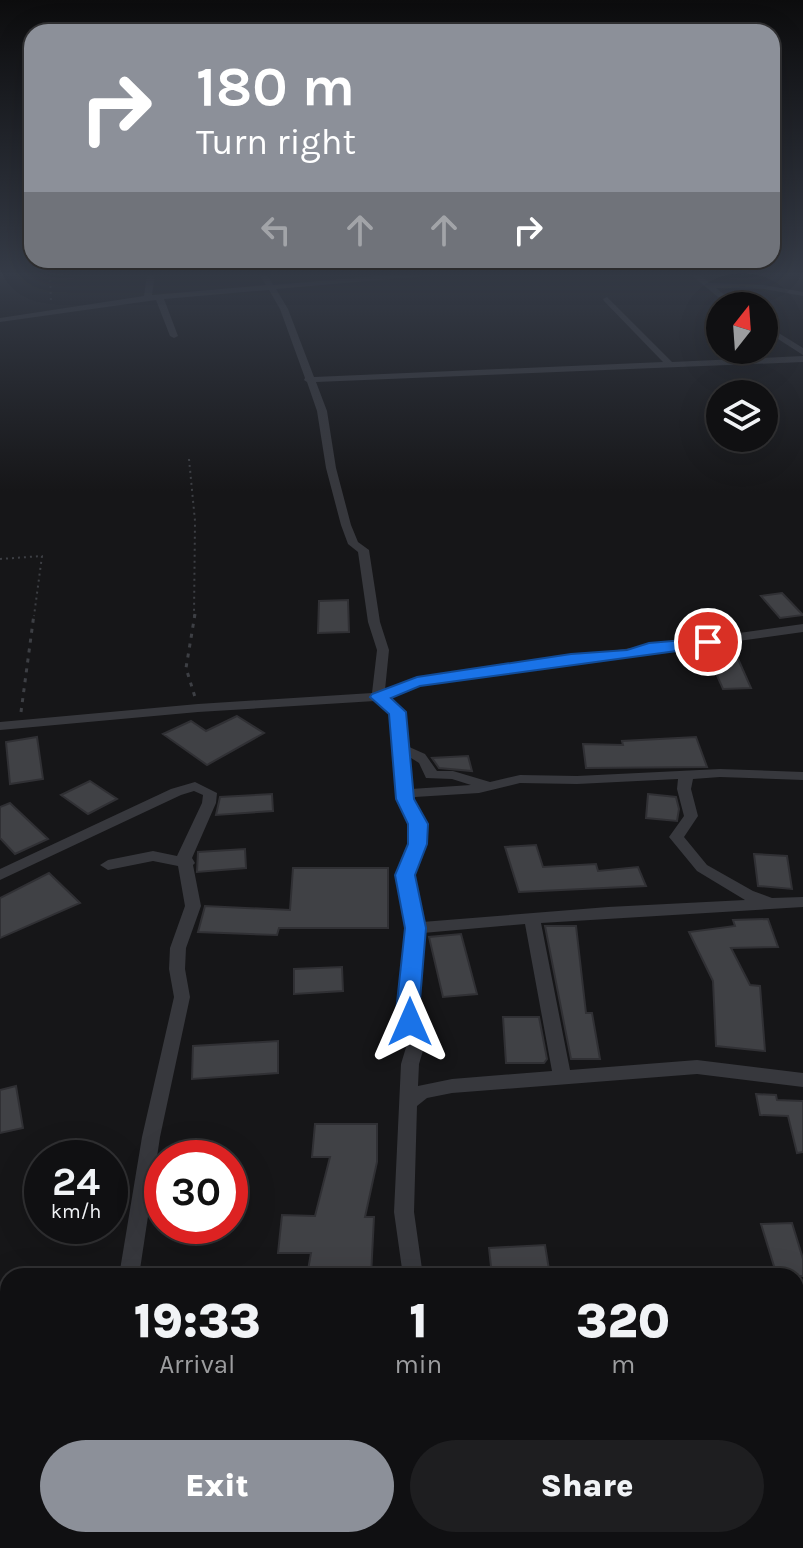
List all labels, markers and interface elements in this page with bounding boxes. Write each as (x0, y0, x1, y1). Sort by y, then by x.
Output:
text: 180 m (196, 54, 355, 119)
icon: right (64, 56, 168, 160)
text: Turn right (196, 121, 356, 163)
icon: left (254, 208, 298, 252)
icon: ahead (338, 208, 382, 252)
icon: ahead (422, 208, 466, 252)
icon: right (506, 208, 550, 252)
north arrow (706, 292, 778, 364)
map controls (706, 292, 778, 452)
button: layers (706, 380, 778, 452)
pin (674, 608, 742, 676)
icon: arrive (686, 620, 730, 664)
position arrow (368, 980, 452, 1064)
speed limit sign: 30 (144, 1140, 248, 1244)
text: 24 (52, 1158, 100, 1205)
text: km/h (51, 1200, 101, 1223)
text: 19:33 (134, 1293, 261, 1349)
text: 1 (409, 1293, 428, 1349)
text: 320 (576, 1293, 670, 1349)
text: Arrival (159, 1349, 235, 1380)
text: min (395, 1349, 442, 1380)
text: m (611, 1349, 635, 1380)
button: Exit (40, 1440, 394, 1532)
button: Share (410, 1440, 764, 1532)

